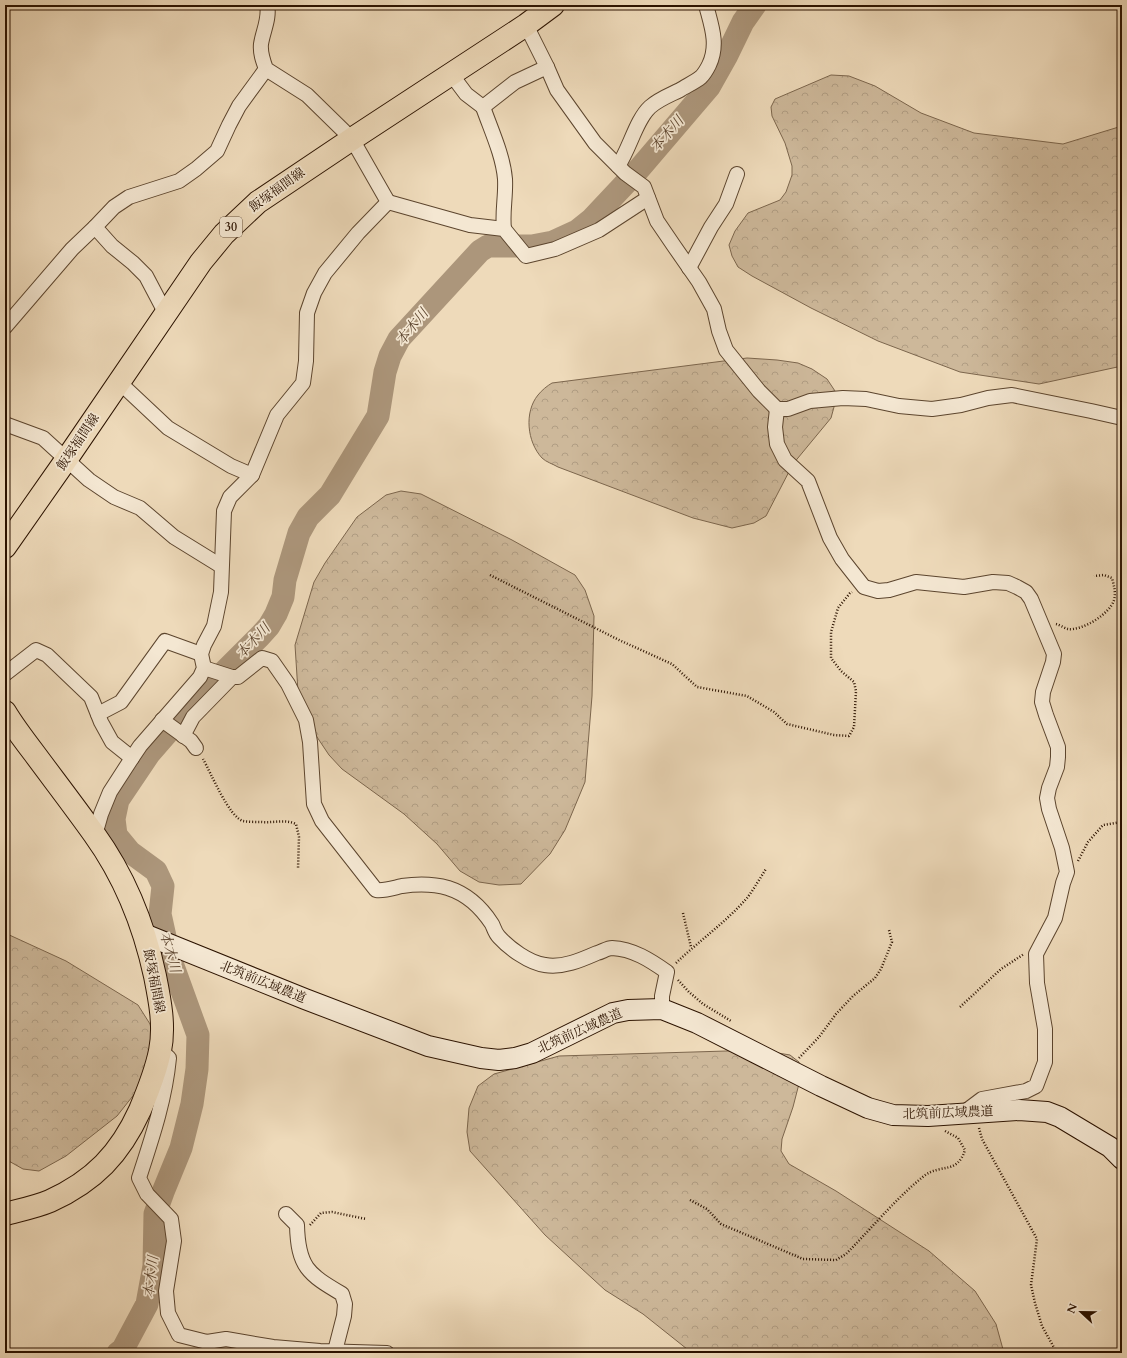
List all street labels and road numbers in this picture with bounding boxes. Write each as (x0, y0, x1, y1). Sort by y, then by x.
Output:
street label: 飯塚福間線 (245, 164, 309, 216)
road number: 30 (220, 217, 242, 237)
street label: 飯塚福間線 (52, 410, 104, 474)
street label: 飯塚福間線 (139, 947, 169, 1015)
street label: 北筑前広域農道 (217, 957, 309, 1007)
street label: 北筑前広域農道 (535, 1004, 625, 1058)
street label: 北筑前広域農道 (902, 1102, 994, 1124)

